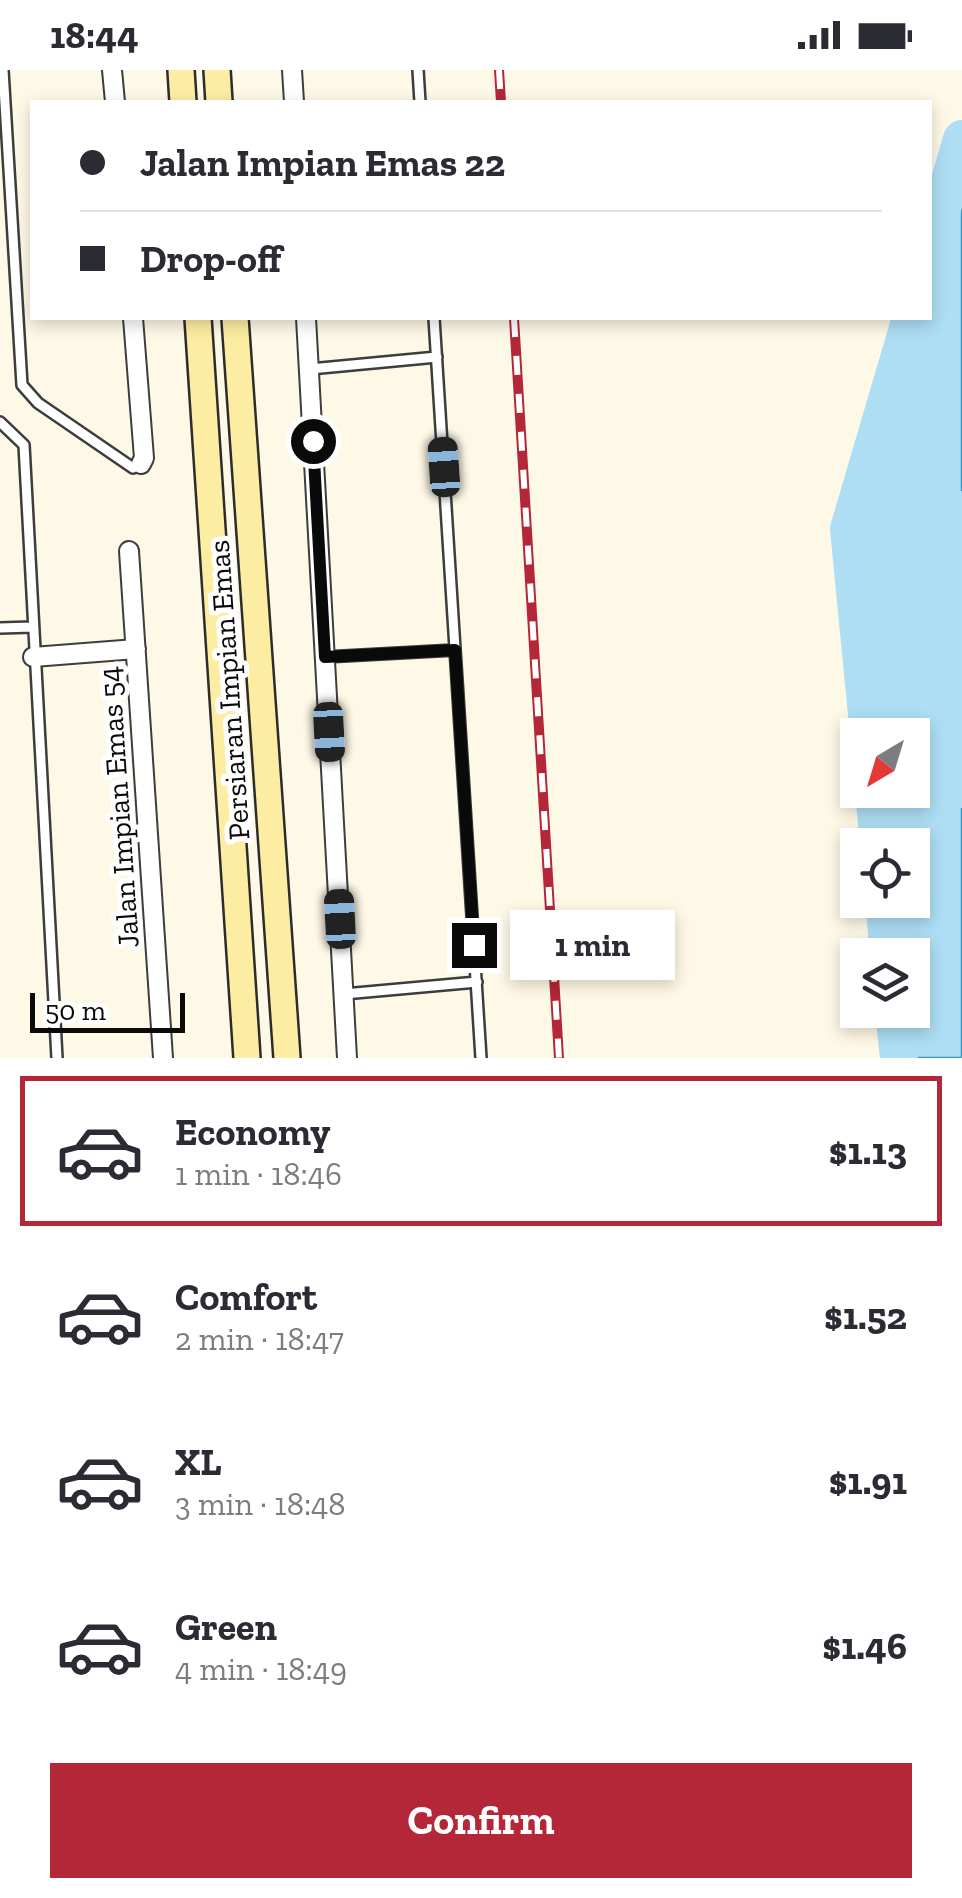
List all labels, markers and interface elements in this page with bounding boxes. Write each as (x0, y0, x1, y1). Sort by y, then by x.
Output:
text: 18:44 (50, 12, 139, 58)
text: Jalan Impian Emas 22 (140, 140, 505, 186)
text: Drop-off (140, 236, 281, 282)
route start (291, 419, 336, 464)
car (427, 436, 461, 498)
street label: Persiaran Impian Emas (201, 539, 257, 841)
street label: Jalan Impian Emas 54 (91, 665, 147, 949)
car (312, 701, 346, 763)
north arrow (840, 718, 930, 808)
map controls (840, 718, 930, 1028)
button: locate (840, 828, 930, 918)
car (323, 888, 357, 950)
callout: 1 min (509, 910, 674, 980)
route end (452, 923, 497, 968)
text: 1 min (555, 926, 630, 964)
button: layers (840, 938, 930, 1028)
scale bar (30, 988, 185, 1033)
text: 50 m (45, 994, 106, 1027)
icon: car (55, 1106, 145, 1196)
text: Economy (175, 1109, 330, 1155)
text: $1.13 (829, 1128, 907, 1174)
text: 1 min · 18:46 (175, 1155, 342, 1193)
icon: car (55, 1271, 145, 1361)
text: Comfort (175, 1274, 317, 1320)
text: $1.52 (824, 1293, 907, 1339)
text: 2 min · 18:47 (175, 1320, 344, 1358)
icon: car (55, 1436, 145, 1526)
text: XL (175, 1439, 222, 1485)
text: $1.91 (829, 1458, 907, 1504)
text: 3 min · 18:48 (175, 1485, 346, 1523)
icon: car (55, 1601, 145, 1691)
text: Green (175, 1604, 277, 1650)
text: $1.46 (822, 1623, 907, 1669)
text: 4 min · 18:49 (175, 1650, 347, 1688)
button: Confirm (50, 1763, 912, 1878)

